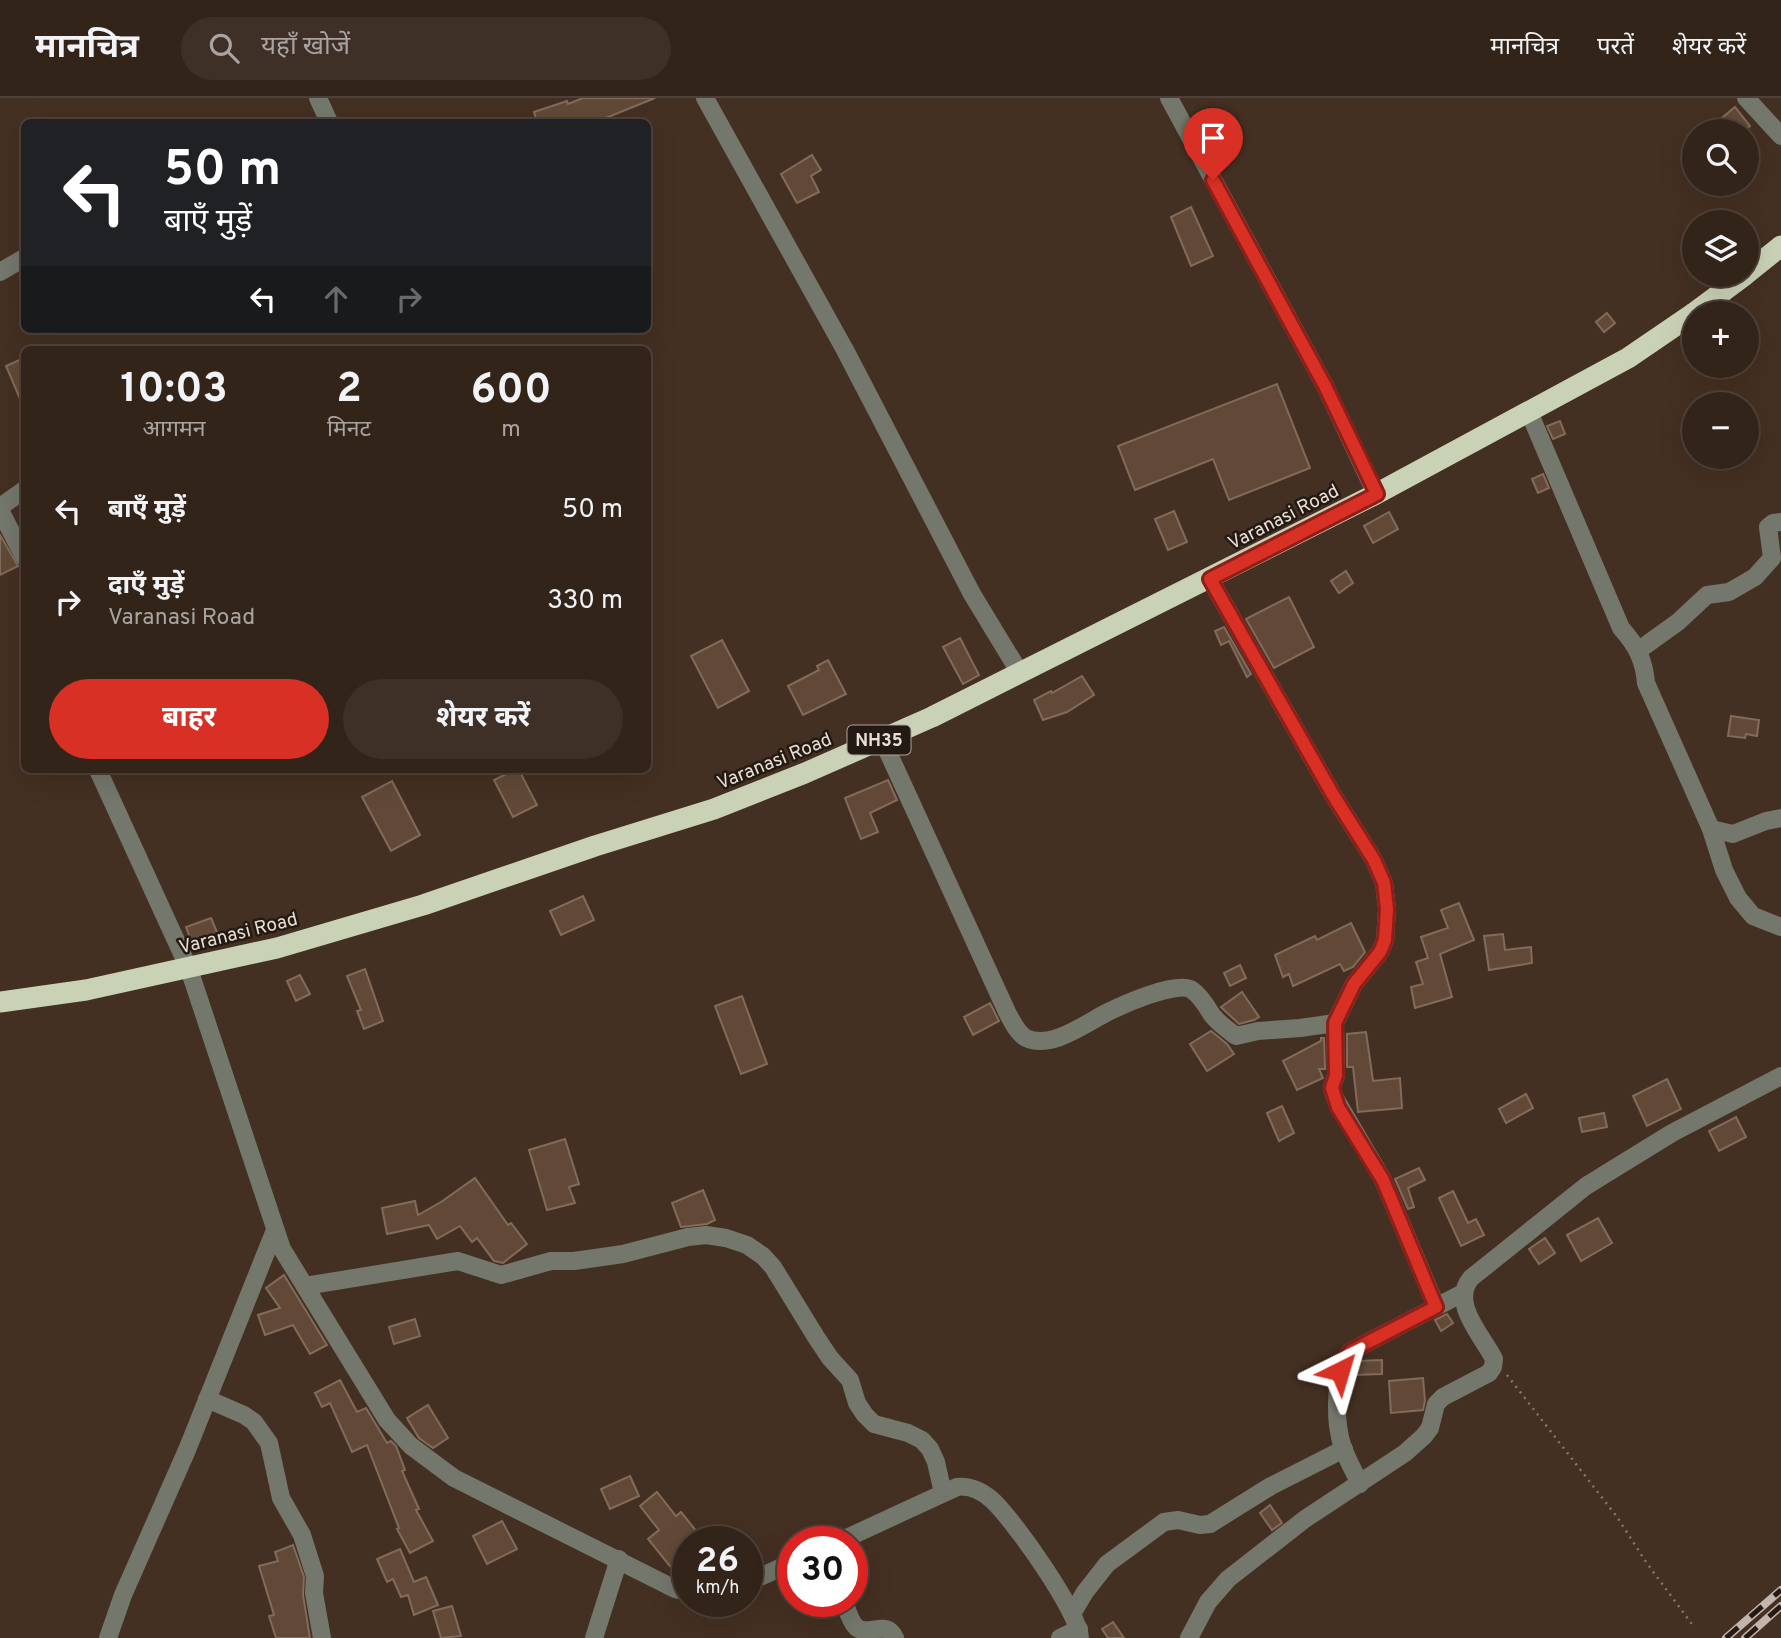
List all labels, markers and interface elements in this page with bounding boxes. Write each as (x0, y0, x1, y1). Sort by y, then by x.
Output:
search box (181, 17, 671, 80)
text: मानचित्र (35, 28, 139, 70)
icon: search (205, 29, 243, 67)
text: यहाँ खोजें (261, 31, 350, 64)
text: मानचित्र (1490, 33, 1559, 63)
text: परतें (1597, 33, 1634, 63)
text: शेयर करें (1672, 33, 1746, 63)
pin (1183, 108, 1243, 180)
icon: arrive (1194, 119, 1232, 157)
map controls (1682, 119, 1759, 469)
button: search (1682, 119, 1759, 196)
text: 50 m (164, 141, 281, 203)
icon: left (49, 147, 140, 238)
text: बाएँ मुड़ें (164, 203, 252, 243)
button: layers (1682, 210, 1759, 287)
icon: left (244, 280, 282, 318)
icon: ahead (317, 280, 355, 318)
icon: right (390, 280, 428, 318)
button: + (1682, 301, 1759, 378)
text: 10:03 (120, 364, 228, 417)
text: 2 (336, 364, 362, 417)
text: 600 (470, 365, 552, 418)
button: − (1682, 392, 1759, 469)
text: आगमन (143, 416, 206, 445)
text: मिनट (327, 416, 371, 445)
text: m (501, 416, 521, 445)
street label: Varanasi Road (1224, 480, 1343, 556)
icon: left (49, 492, 87, 530)
text: बाएँ मुड़ें (108, 494, 186, 527)
text: 50 m (562, 494, 623, 527)
text: दाएँ मुड़ें (108, 570, 184, 603)
icon: right (49, 583, 87, 621)
text: 330 m (547, 585, 623, 618)
text: Varanasi Road (108, 604, 255, 633)
button: बाहर (49, 679, 329, 759)
button: शेयर करें (343, 679, 623, 759)
road number: NH35 (848, 726, 910, 754)
street label: Varanasi Road (714, 728, 836, 796)
street label: Varanasi Road (177, 908, 300, 960)
position arrow (1303, 1334, 1377, 1408)
speed limit sign: 30 (777, 1526, 868, 1617)
text: 26 (696, 1540, 739, 1584)
text: km/h (696, 1577, 739, 1600)

